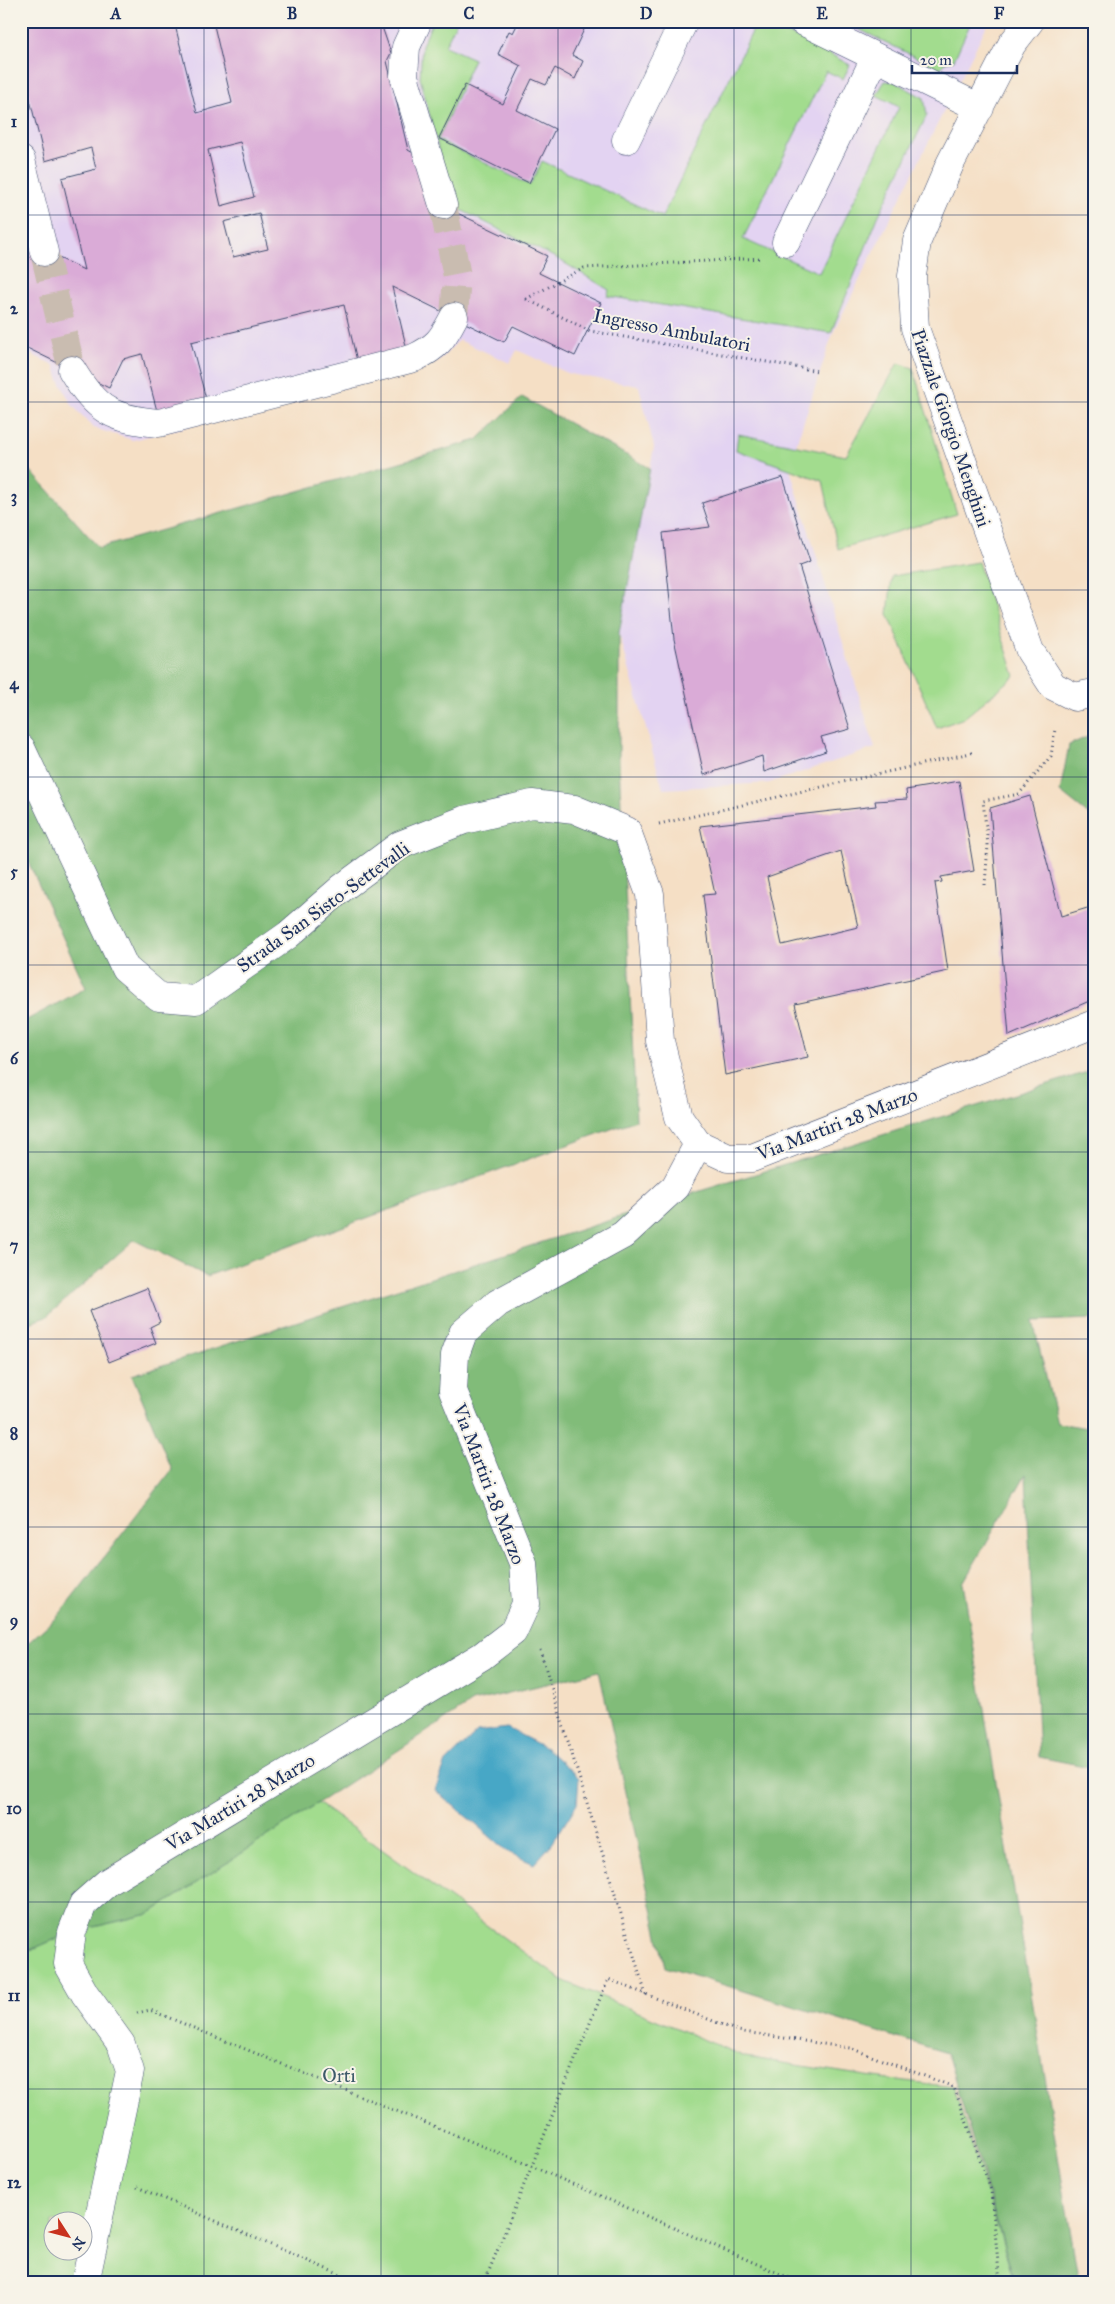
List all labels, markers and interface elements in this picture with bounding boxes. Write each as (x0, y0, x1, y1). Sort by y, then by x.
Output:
text: A (110, 4, 122, 23)
text: B (287, 4, 297, 23)
text: C (464, 4, 475, 23)
text: D (640, 4, 653, 23)
text: E (816, 4, 828, 23)
text: F (994, 4, 1005, 23)
scale bar (912, 42, 1018, 74)
text: 20 m (920, 51, 952, 69)
text: 1 (11, 112, 18, 131)
text: 2 (10, 299, 19, 318)
street label: Ingresso Ambulatori (591, 303, 753, 358)
street label: Piazzale Giorgio Menghini (905, 326, 996, 530)
text: 3 (11, 487, 17, 507)
text: 4 (10, 674, 20, 694)
street label: Strada San Sisto-Settevalli (232, 837, 414, 977)
text: 5 (10, 862, 18, 881)
text: 6 (10, 1049, 19, 1068)
street label: Via Martiri 28 Marzo (752, 1083, 921, 1166)
text: 7 (10, 1236, 19, 1255)
street label: Via Martiri 28 Marzo (447, 1399, 530, 1568)
text: 8 (10, 1424, 18, 1443)
text: 9 (10, 1611, 18, 1631)
street label: Via Martiri 28 Marzo (160, 1748, 319, 1856)
text: 10 (6, 1799, 22, 1818)
text: 11 (8, 1986, 21, 2005)
park label: Orti (322, 2064, 356, 2087)
text: 12 (7, 2173, 22, 2192)
north arrow (42, 2212, 92, 2262)
text: N (68, 2234, 88, 2253)

